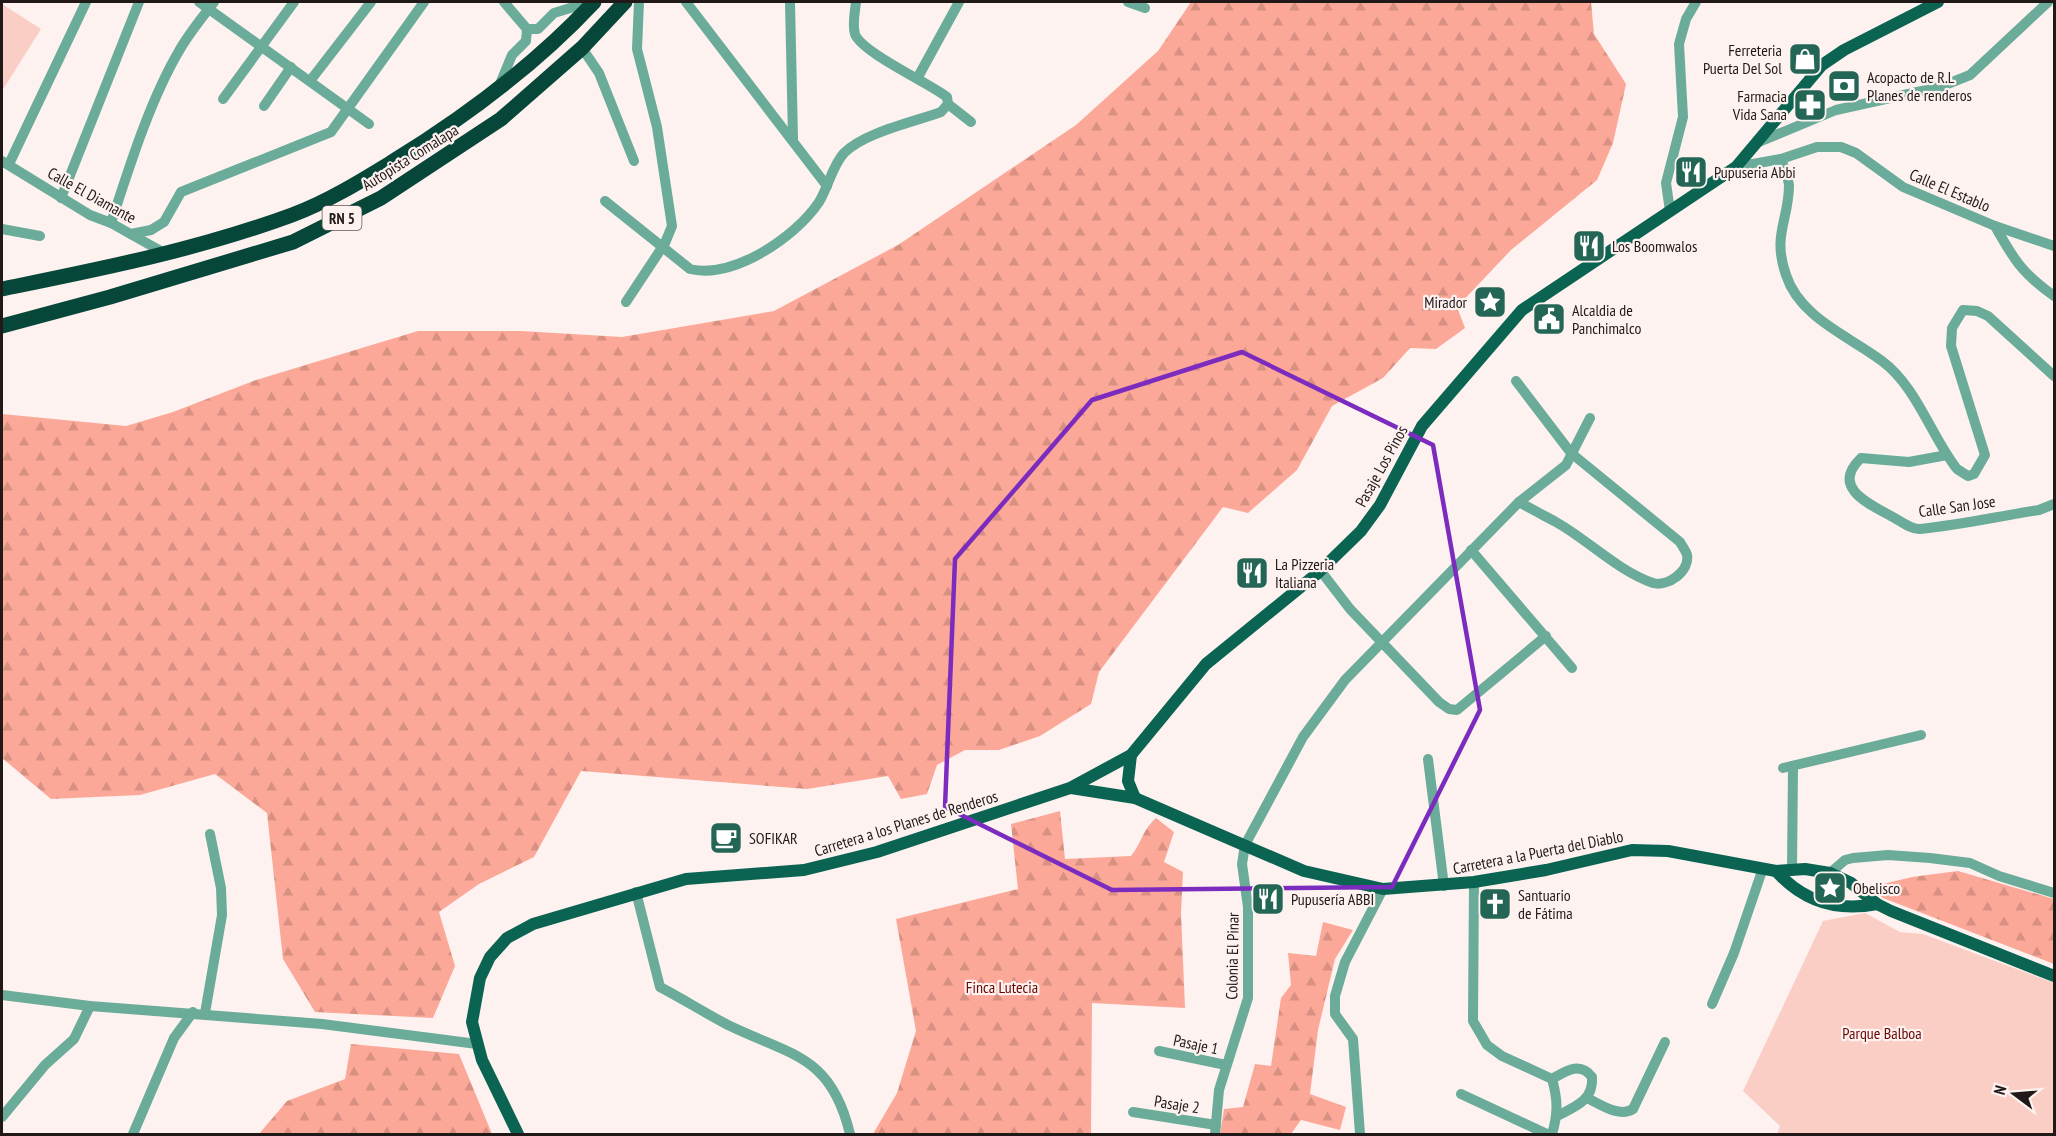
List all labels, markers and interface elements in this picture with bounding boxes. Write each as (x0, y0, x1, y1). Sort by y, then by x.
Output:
place label: Ferreteria Puerta Del Sol (1703, 40, 1782, 78)
shop icon: Ferreteria Puerta Del Sol (1787, 41, 1823, 77)
place label: Acopacto de R.L Planes de renderos (1867, 67, 1972, 105)
bank icon: Acopacto de R.L Planes de renderos (1826, 68, 1862, 104)
place label: Farmacia Vida Sana (1732, 86, 1787, 124)
pharmacy icon: Farmacia Vida Sana (1792, 87, 1828, 123)
street label: Autopista Comalapa (358, 119, 462, 195)
restaurant icon: Pupuseria Abbi (1673, 154, 1709, 190)
place label: Pupuseria Abbi (1714, 162, 1796, 182)
street label: Calle El Diamante (44, 163, 140, 227)
street label: Calle El Establo (1907, 164, 1993, 216)
road number: RN 5 (322, 206, 362, 230)
restaurant icon: Los Boomwalos (1571, 228, 1607, 264)
place label: Los Boomwalos (1612, 236, 1697, 256)
place icon: Mirador (1472, 284, 1508, 320)
place label: Mirador (1424, 292, 1468, 312)
place label: Alcaldia de Panchimalco (1572, 300, 1641, 338)
public building icon: Alcaldia de Panchimalco (1531, 301, 1567, 337)
street label: Pasaje Los Pinos (1350, 422, 1412, 510)
street label: Calle San Jose (1917, 491, 1997, 521)
place label: La Pizzeria Italiana (1275, 554, 1334, 592)
restaurant icon: La Pizzeria Italiana (1234, 555, 1270, 591)
street label: Carretera a los Planes de Renderos (812, 786, 1000, 860)
cafe icon: SOFIKAR (708, 820, 744, 856)
street label: Carretera a la Puerta del Diablo (1451, 826, 1625, 878)
place label: SOFIKAR (749, 828, 798, 848)
place icon: Obelisco (1812, 870, 1848, 906)
place label: Obelisco (1853, 878, 1900, 898)
restaurant icon: Pupusería ABBI (1250, 881, 1286, 917)
place label: Santuario de Fátima (1518, 885, 1573, 923)
church icon: Santuario de Fátima (1477, 886, 1513, 922)
place label: Pupusería ABBI (1291, 889, 1374, 909)
street label: Colonia El Pinar (1221, 912, 1243, 1000)
park label: Finca Lutecia (966, 977, 1038, 997)
park label: Parque Balboa (1842, 1023, 1922, 1043)
street label: Pasaje 1 (1172, 1029, 1220, 1059)
north arrow (1984, 1064, 2044, 1124)
text: N (1989, 1083, 2010, 1097)
street label: Pasaje 2 (1153, 1091, 1201, 1117)

